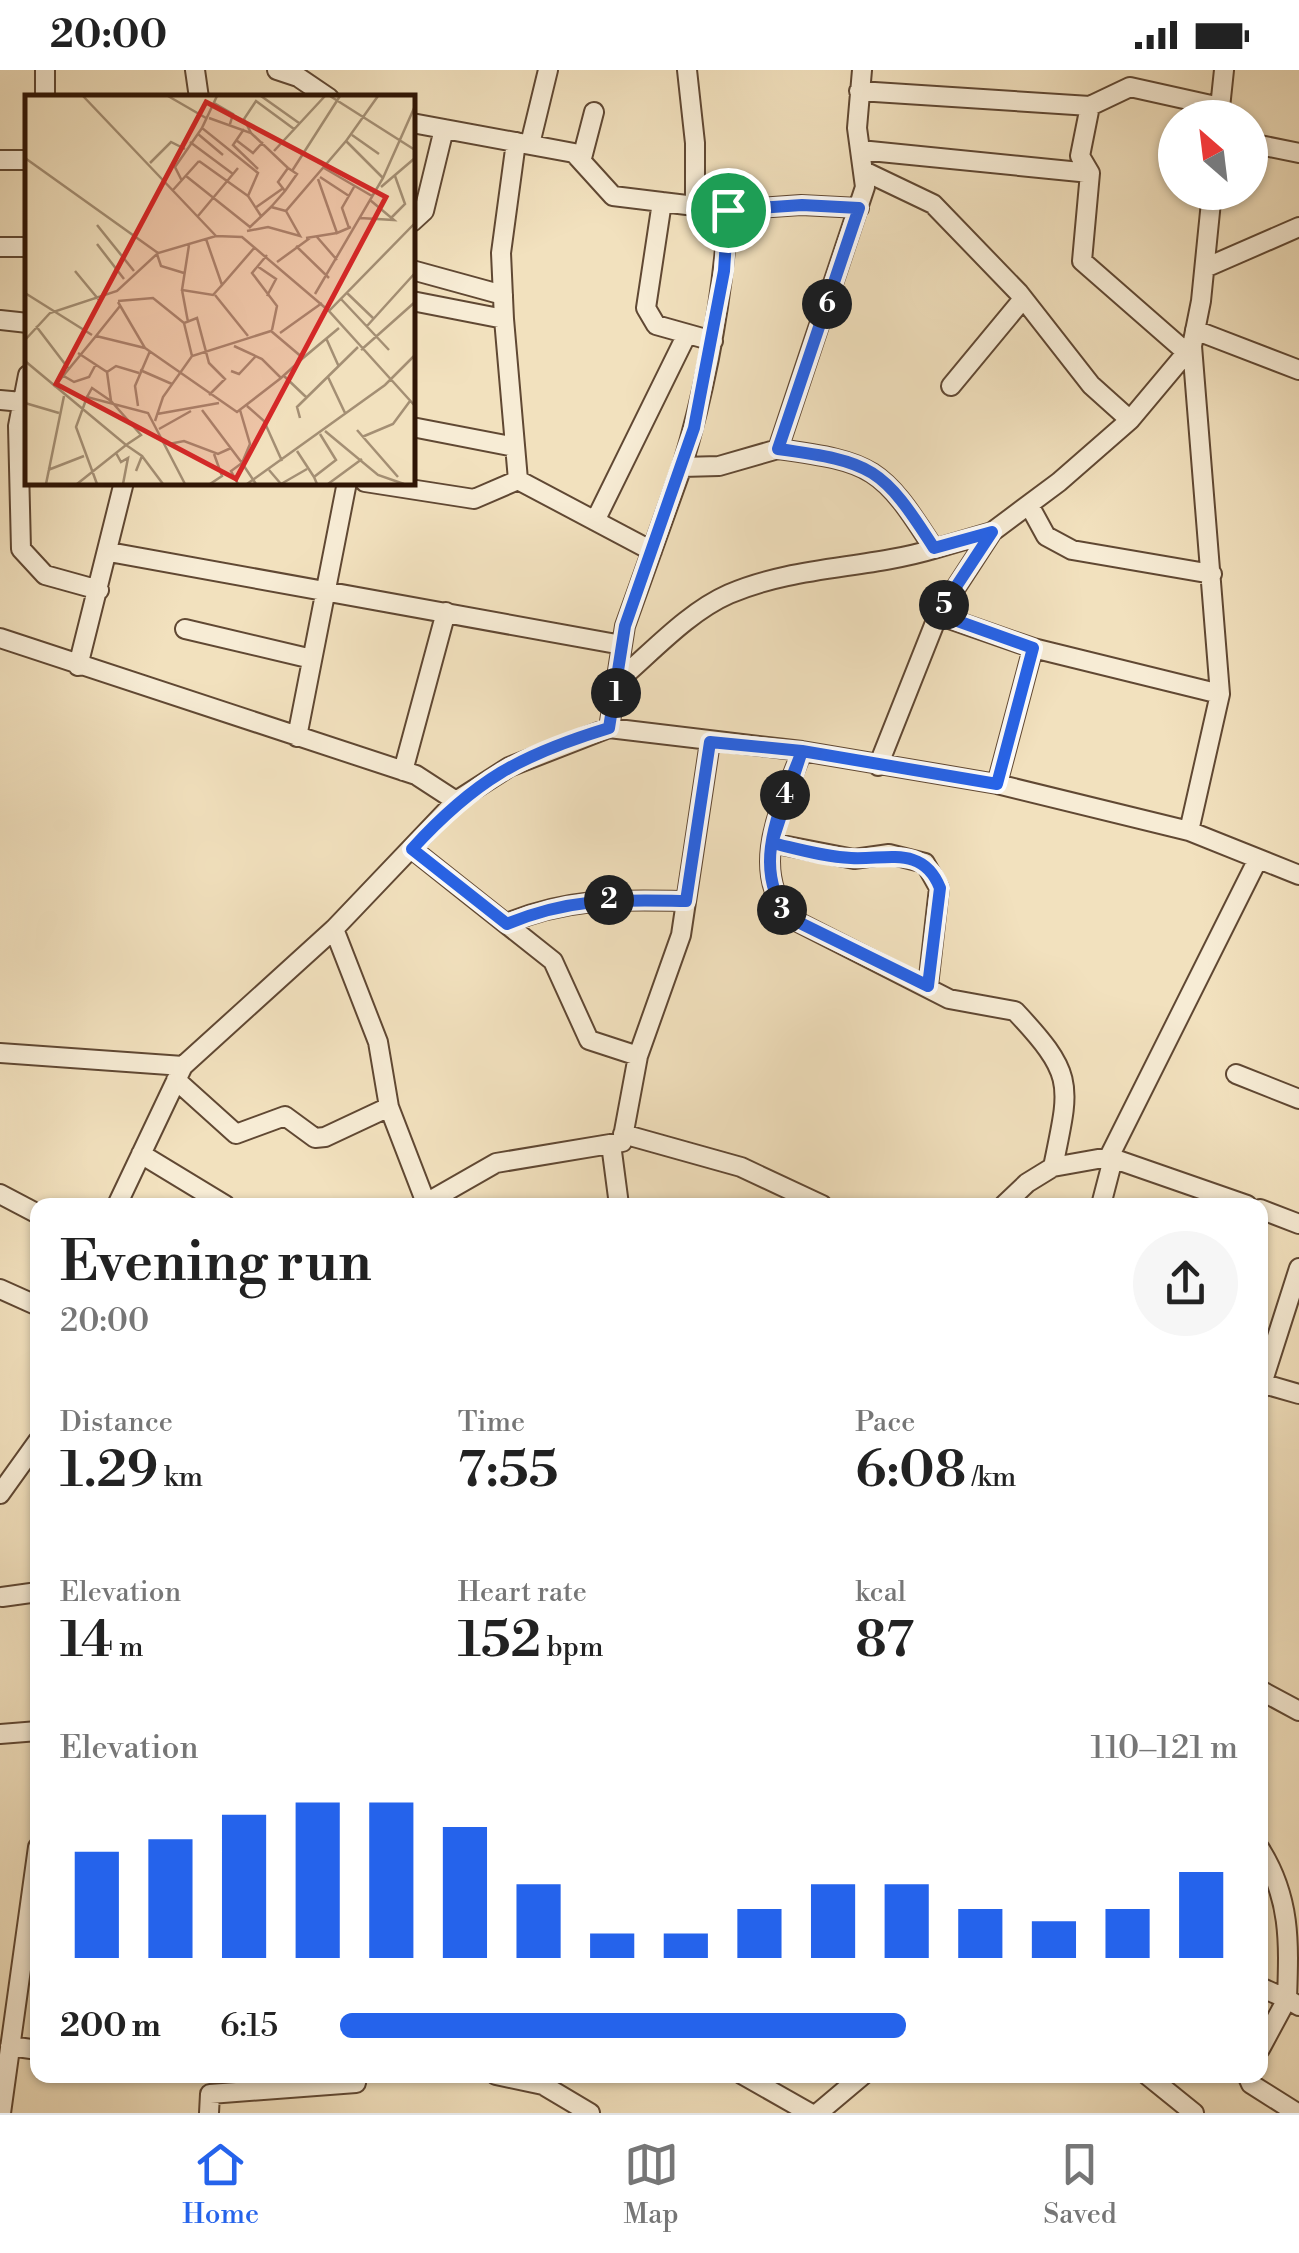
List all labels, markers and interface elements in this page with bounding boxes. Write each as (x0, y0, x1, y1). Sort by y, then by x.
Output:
text: 20:00 (50, 12, 167, 59)
inset map (25, 95, 415, 485)
north arrow (1158, 100, 1268, 210)
map controls (1158, 100, 1268, 210)
pin (686, 168, 771, 253)
icon: arrive (701, 183, 756, 238)
pin: 6 (802, 279, 852, 329)
text: 6 (818, 286, 836, 321)
pin: 5 (919, 580, 969, 630)
text: 5 (935, 587, 953, 622)
pin: 1 (591, 668, 641, 718)
text: 1 (609, 675, 623, 710)
pin: 4 (760, 770, 810, 820)
text: 4 (776, 777, 794, 812)
pin: 2 (584, 875, 634, 925)
text: 2 (600, 882, 618, 917)
pin: 3 (757, 885, 807, 935)
text: 3 (774, 892, 790, 927)
text: Evening run (60, 1229, 372, 1298)
button: share (1133, 1231, 1238, 1336)
text: 20:00 (60, 1301, 149, 1341)
text: Distance (60, 1405, 173, 1440)
text: Time (458, 1405, 525, 1440)
text: Pace (855, 1405, 915, 1440)
text: 1.29 (60, 1440, 158, 1502)
text: 7:55 (458, 1440, 558, 1502)
text: 6:08 (855, 1440, 966, 1502)
text: km (158, 1460, 203, 1495)
text: /km (966, 1460, 1016, 1495)
text: Elevation (60, 1575, 181, 1610)
text: Heart rate (458, 1575, 587, 1610)
text: kcal (855, 1575, 906, 1610)
text: 14 (60, 1610, 113, 1672)
text: 152 (458, 1610, 541, 1672)
text: 87 (855, 1610, 914, 1672)
text: m (113, 1630, 144, 1665)
text: bpm (541, 1630, 604, 1665)
text: Elevation (60, 1728, 199, 1768)
text: 110–121 m (1091, 1728, 1238, 1768)
text: 200 m (60, 2006, 161, 2046)
text: 6:15 (220, 2006, 278, 2046)
tab: Home (182, 2137, 259, 2232)
tab: Map (624, 2137, 679, 2232)
tab: Saved (1043, 2137, 1117, 2232)

